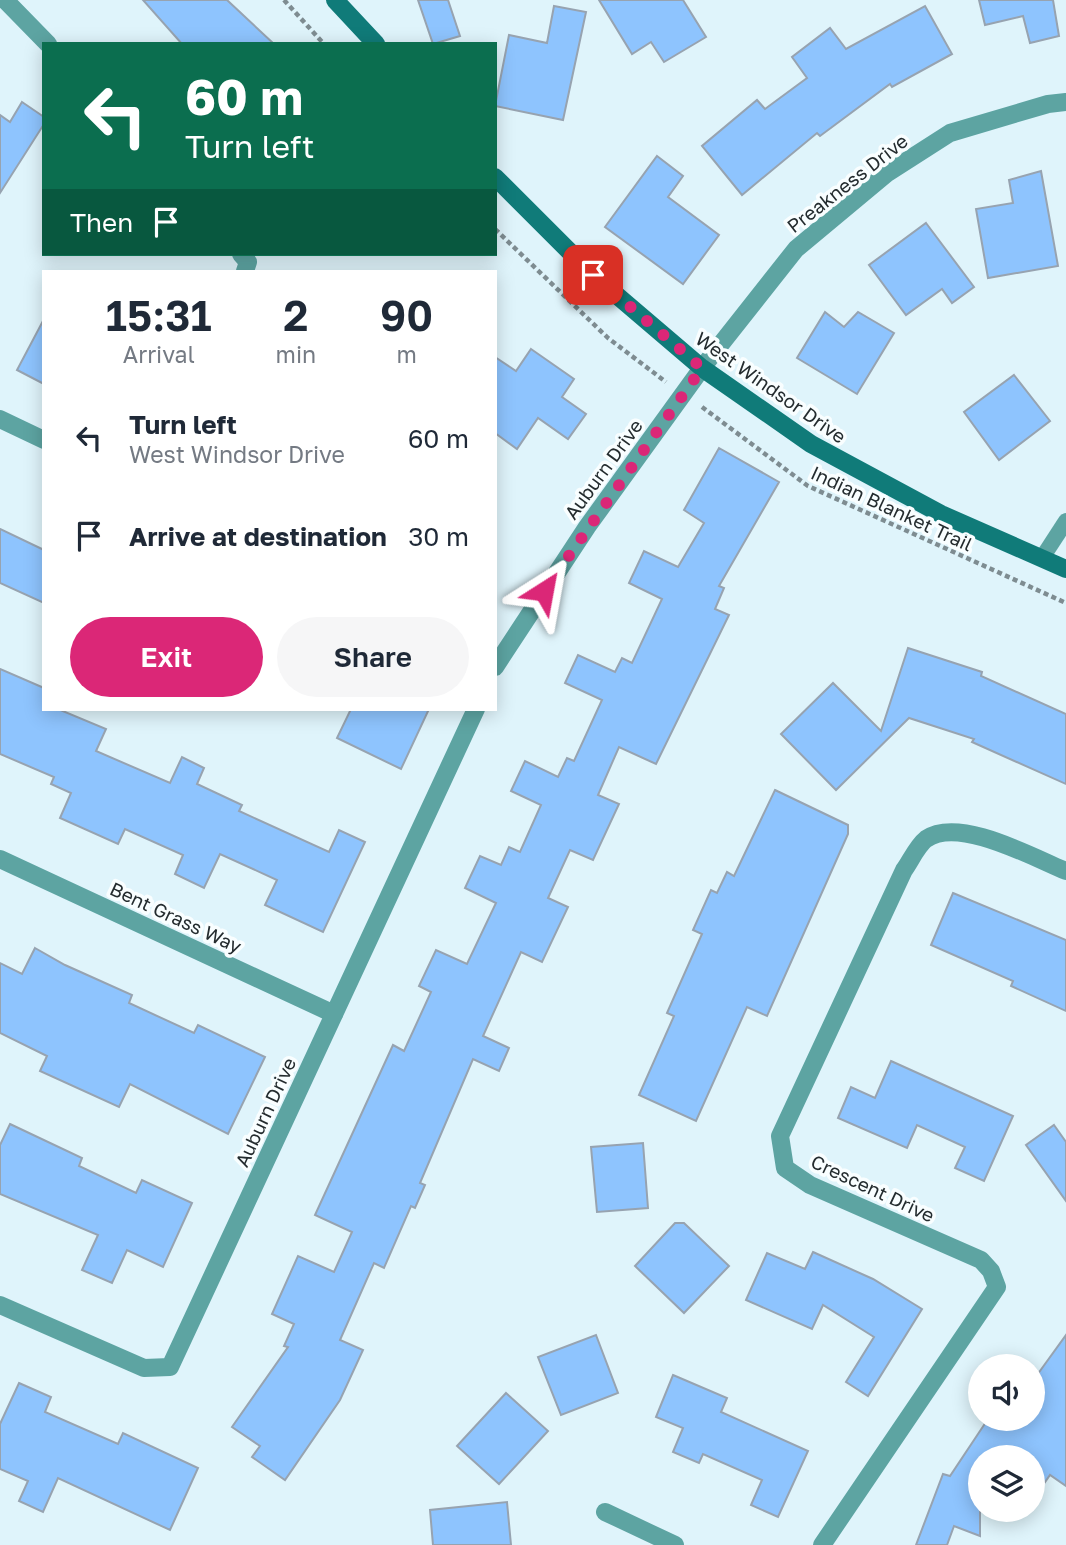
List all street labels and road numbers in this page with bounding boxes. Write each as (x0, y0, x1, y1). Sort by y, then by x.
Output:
street label: Preakness Drive (782, 129, 912, 237)
street label: West Windsor Drive (691, 326, 851, 448)
street label: Auburn Drive (559, 415, 647, 523)
street label: Indian Blanket Trail (807, 460, 977, 556)
street label: Bent Grass Way (107, 877, 246, 958)
street label: Auburn Drive (230, 1054, 300, 1170)
street label: Crescent Drive (808, 1149, 938, 1227)

